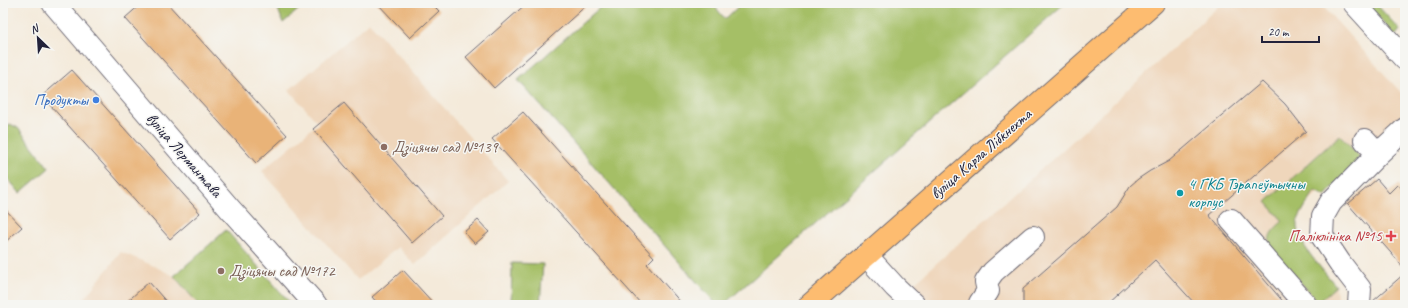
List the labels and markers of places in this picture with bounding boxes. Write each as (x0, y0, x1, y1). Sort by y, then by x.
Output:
place label: Продукты (34, 90, 90, 110)
marker: Продукты (91, 95, 101, 105)
place label: Дзіцячы сад №139 (392, 137, 500, 157)
marker: Дзіцячы сад №139 (379, 142, 389, 152)
place label: 4 ГКБ Тэрапеўтычны корпус (1188, 174, 1306, 212)
marker: 4 ГКБ Тэрапеўтычны корпус (1175, 188, 1185, 198)
place label: Паліклініка №15 (1289, 226, 1383, 246)
marker: Паліклініка №15 (1385, 230, 1397, 242)
place label: Дзіцячы сад №172 (229, 261, 337, 281)
marker: Дзіцячы сад №172 (216, 266, 226, 276)

